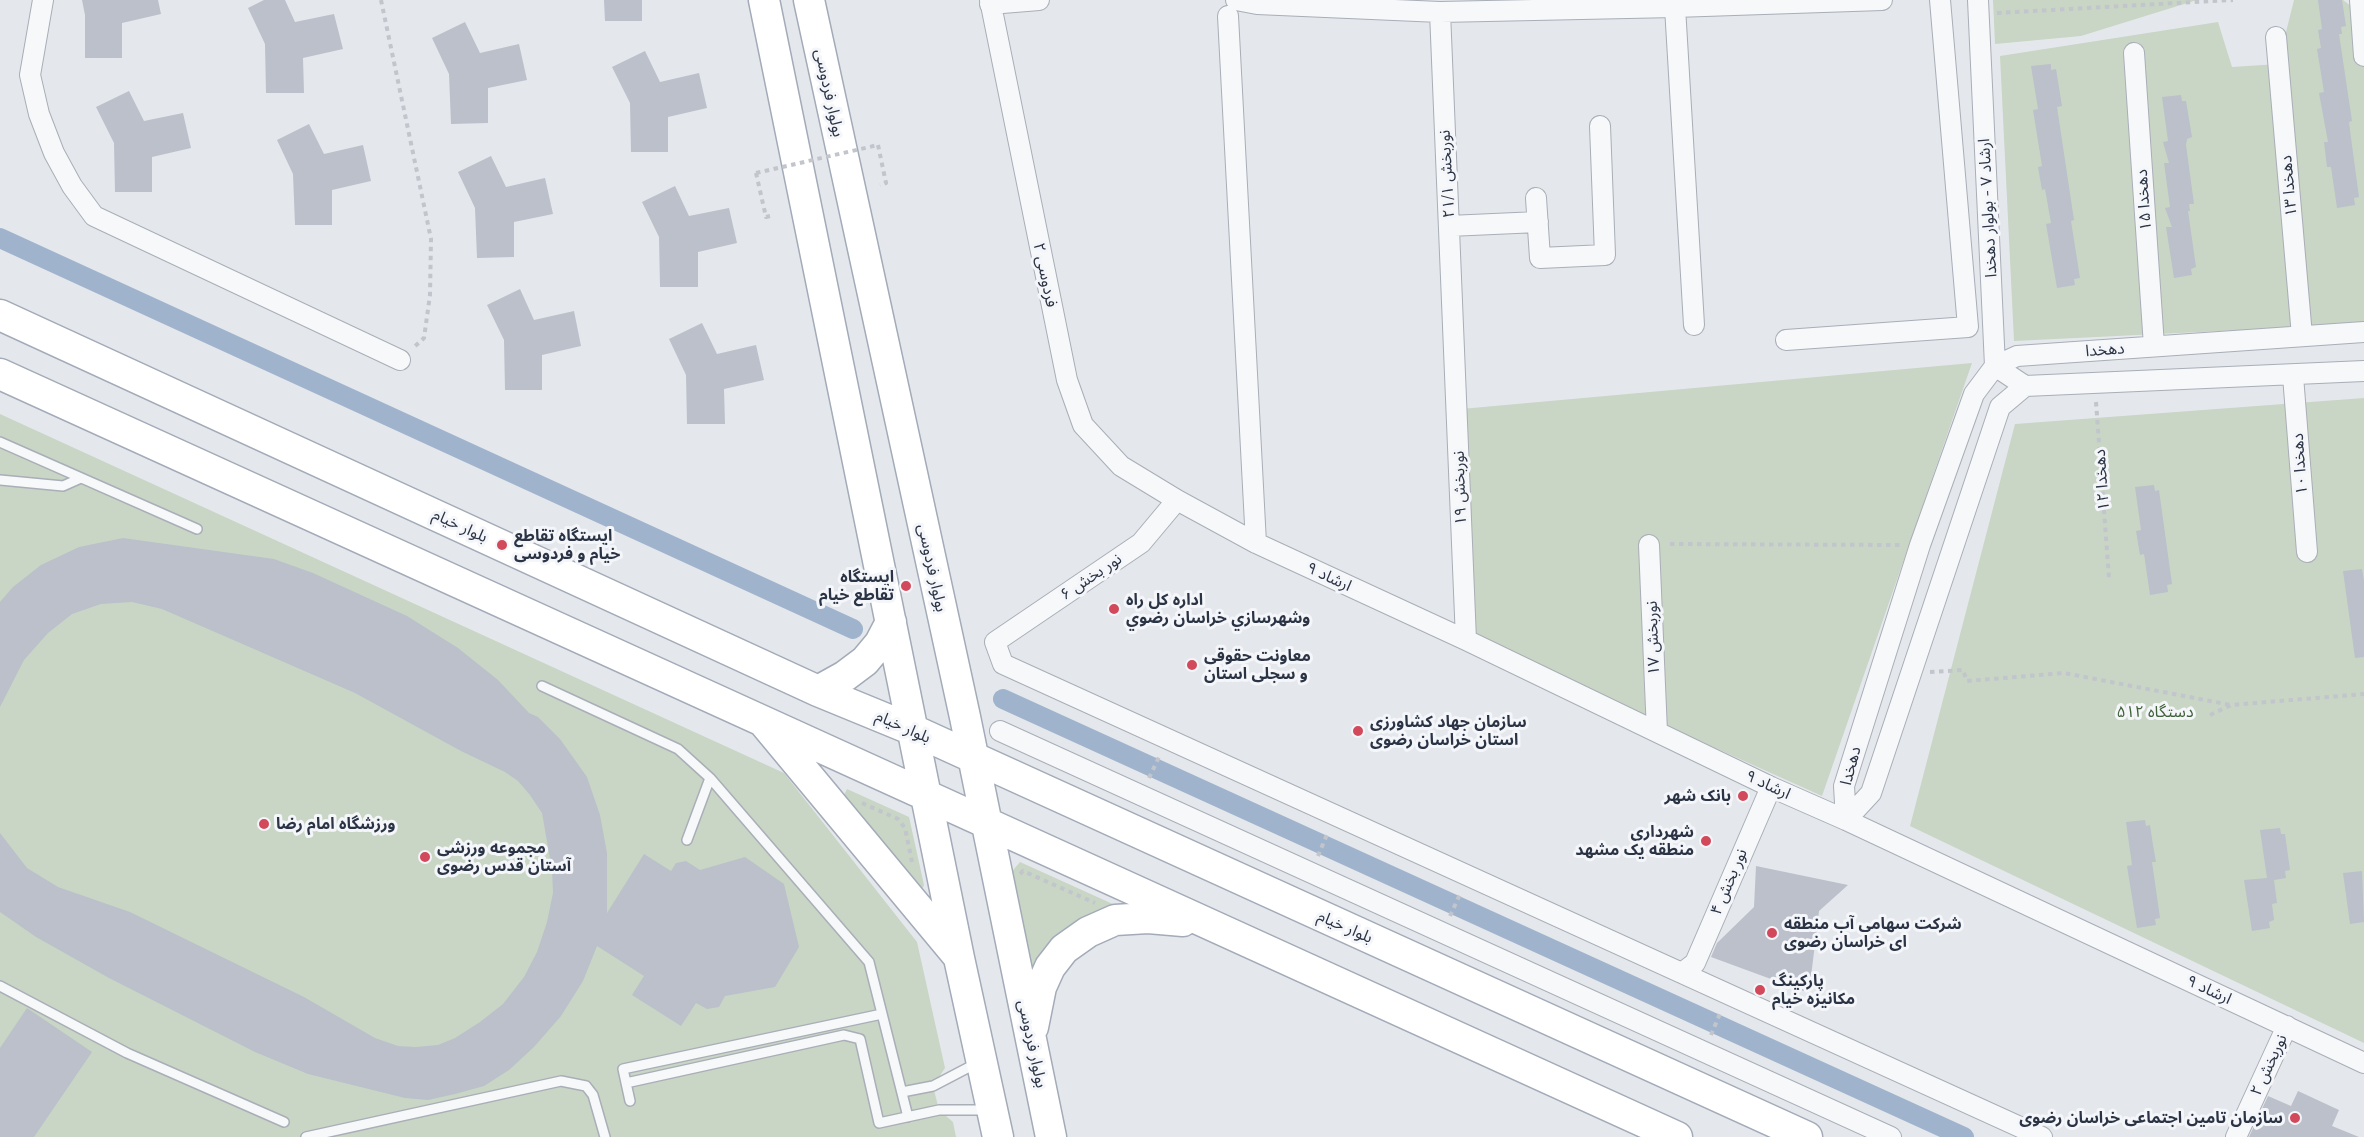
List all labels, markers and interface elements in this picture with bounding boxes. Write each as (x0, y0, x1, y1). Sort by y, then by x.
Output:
street label: بولوار فردوسی (810, 47, 848, 139)
street label: نوربخش ۲۱/۱ (1435, 129, 1459, 219)
street label: ارشاد ۷ - بولوار دهخدا (1975, 138, 2001, 278)
street label: دهخدا ۱۳ (2277, 154, 2301, 218)
street label: دهخدا ۱۵ (2132, 169, 2156, 231)
street label: فردوسی ۲ (1029, 241, 1061, 309)
street label: دهخدا (2085, 339, 2125, 361)
street label: دهخدا ۱۰ (2288, 433, 2312, 495)
street label: دهخدا ۱۲ (2090, 449, 2114, 511)
street label: نوربخش ۱۹ (1449, 450, 1471, 526)
street label: بلوار خیام (430, 505, 490, 547)
street label: بولوار فردوسی (913, 522, 951, 614)
place label: ایستگاه تقاطع خیام و فردوسی (514, 526, 620, 564)
marker: ایستگاه تقاطع خیام و فردوسی (495, 538, 509, 552)
street label: نور بخش ۶ (1057, 549, 1125, 605)
street label: ارشاد ۹ (1303, 558, 1355, 596)
place label: ایستگاه تقاطع خیام (819, 567, 894, 605)
marker: ایستگاه تقاطع خیام (899, 579, 913, 593)
place label: اداره كل راه وشهرسازي خراسان رضوي (1126, 590, 1310, 628)
street label: نوربخش ۱۷ (1642, 600, 1664, 676)
marker: اداره كل راه وشهرسازي خراسان رضوي (1107, 602, 1121, 616)
place label: معاونت حقوقی و سجلی استان (1204, 646, 1311, 684)
marker: معاونت حقوقی و سجلی استان (1185, 658, 1199, 672)
park label: ۵۱۲ دستگاه (2116, 702, 2194, 722)
street label: بلوار خیام (872, 706, 934, 748)
place label: سازمان جهاد کشاورزی استان خراسان رضوی (1370, 712, 1527, 750)
marker: سازمان جهاد کشاورزی استان خراسان رضوی (1351, 724, 1365, 738)
street label: دهخدا (1837, 745, 1865, 787)
street label: ارشاد ۹ (1742, 766, 1794, 804)
place label: بانک شهر (1665, 786, 1731, 806)
marker: بانک شهر (1736, 789, 1750, 803)
place label: ورزشگاه امام رضا (276, 814, 396, 834)
marker: ورزشگاه امام رضا (257, 817, 271, 831)
place label: شهرداری منطقه یک مشهد (1575, 822, 1694, 860)
marker: شهرداری منطقه یک مشهد (1699, 834, 1713, 848)
place label: مجموعه ورزشی آستان قدس رضوی (437, 838, 571, 876)
street label: نور بخش ۴ (1706, 846, 1752, 918)
marker: مجموعه ورزشی آستان قدس رضوی (418, 850, 432, 864)
street label: بلوار خیام (1314, 906, 1376, 948)
place label: شرکت سهامی آب منطقه ای خراسان رضوی (1784, 914, 1962, 952)
marker: شرکت سهامی آب منطقه ای خراسان رضوی (1765, 926, 1779, 940)
place label: پارکینگ مکانیزه خیام (1772, 971, 1855, 1009)
street label: ارشاد ۹ (2183, 971, 2235, 1009)
marker: پارکینگ مکانیزه خیام (1753, 983, 1767, 997)
street label: بولوار فردوسی (1013, 998, 1051, 1090)
street label: نوربخش ۲ (2246, 1031, 2292, 1099)
place label: سازمان تامین اجتماعی خراسان رضوی (2019, 1108, 2283, 1128)
marker: سازمان تامین اجتماعی خراسان رضوی (2288, 1111, 2302, 1125)

